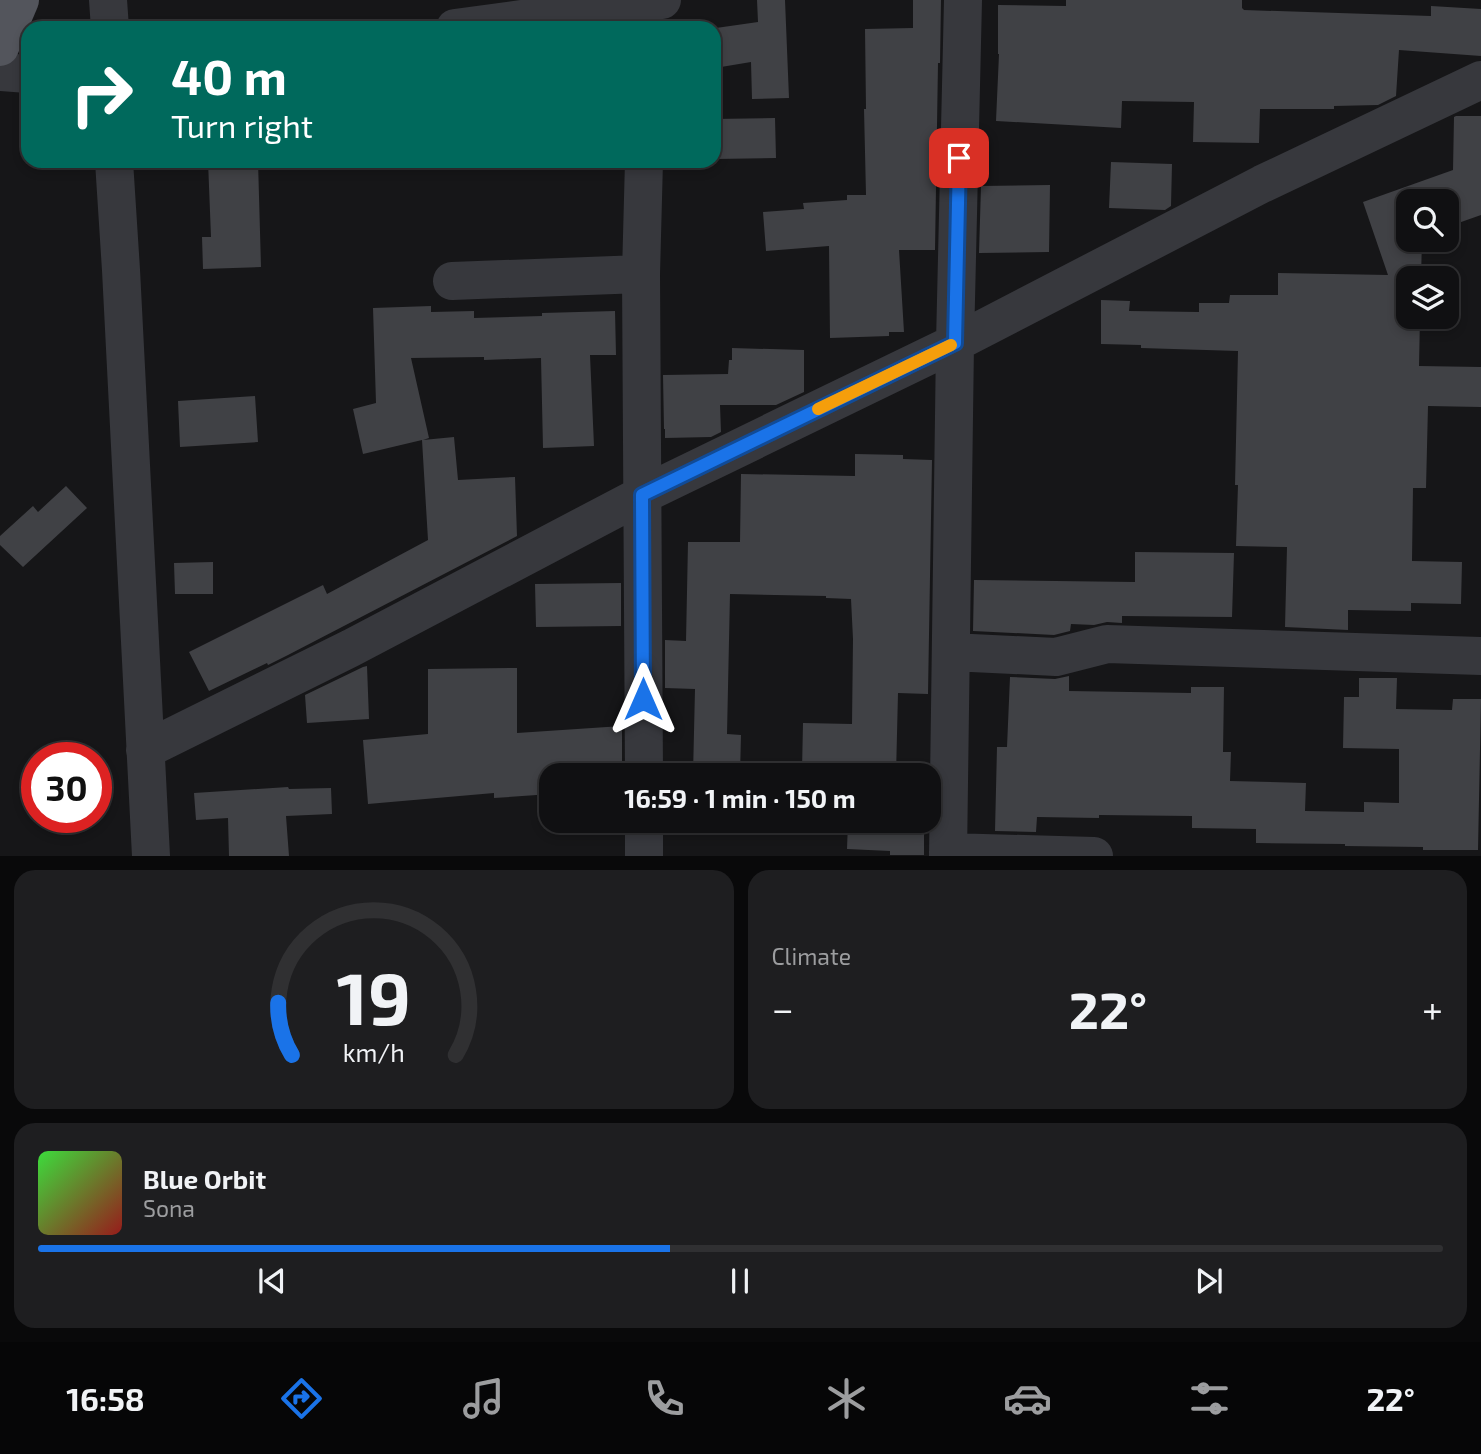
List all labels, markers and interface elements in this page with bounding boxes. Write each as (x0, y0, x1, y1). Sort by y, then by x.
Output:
text: 40 m (171, 46, 287, 105)
icon: right (56, 49, 147, 140)
text: Turn right (171, 106, 313, 144)
pin (929, 128, 989, 188)
icon: arrive (940, 139, 978, 177)
map controls (1396, 189, 1459, 329)
button: search (1396, 189, 1459, 252)
button: layers (1396, 266, 1459, 329)
position arrow (606, 662, 680, 736)
speed limit sign: 30 (21, 742, 112, 833)
text: 16:59 · 1 min · 150 m (624, 782, 856, 813)
text: Climate (772, 942, 851, 970)
text: 19 (337, 953, 411, 1041)
text: 22° (1069, 977, 1147, 1039)
text: − (772, 985, 794, 1031)
text: + (1422, 985, 1443, 1031)
text: km/h (343, 1037, 405, 1067)
text: Blue Orbit (143, 1163, 266, 1194)
text: Sona (143, 1194, 195, 1222)
icon: previous (253, 1262, 291, 1300)
icon: pause (721, 1262, 759, 1300)
icon: next (1190, 1262, 1228, 1300)
icon: directions (277, 1374, 326, 1423)
icon: music (459, 1374, 508, 1423)
icon: phone (640, 1374, 689, 1423)
icon: climate (822, 1374, 871, 1423)
icon: car (1003, 1374, 1052, 1423)
icon: filters (1185, 1374, 1234, 1423)
text: 16:58 (66, 1379, 145, 1417)
text: 22° (1367, 1379, 1415, 1417)

